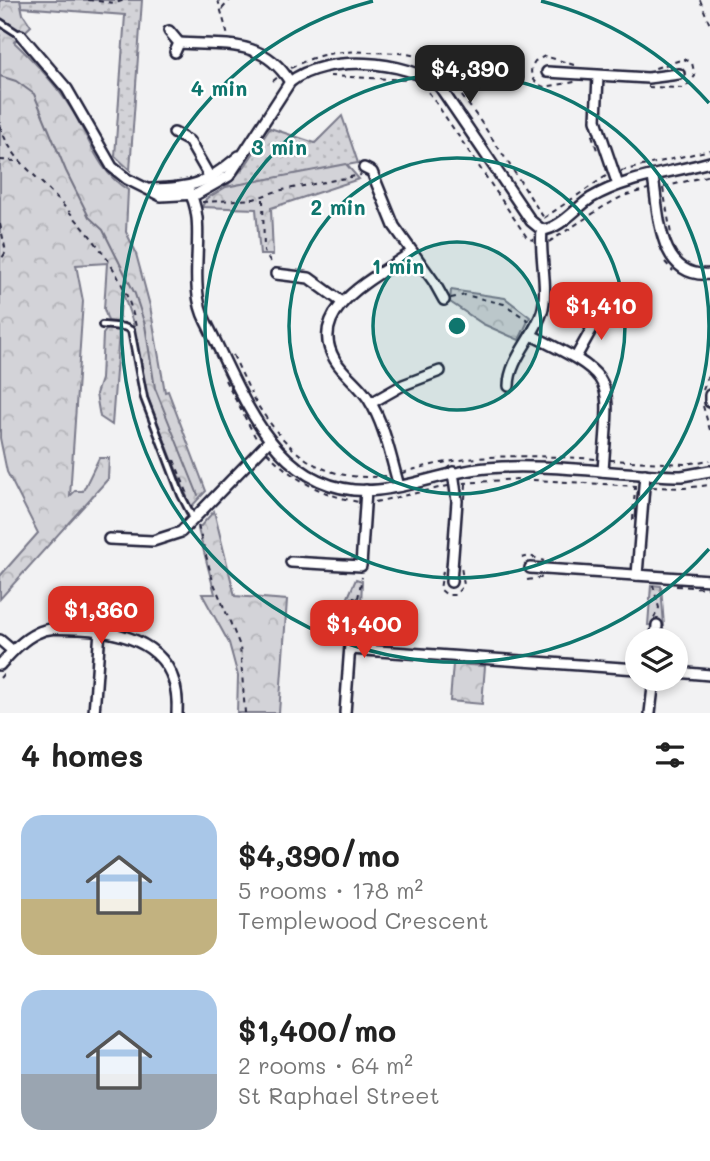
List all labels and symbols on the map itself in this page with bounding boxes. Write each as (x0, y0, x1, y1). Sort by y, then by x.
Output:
pin: $4,390 (413, 46, 527, 105)
text: 4 min (191, 74, 247, 101)
text: 3 min (251, 133, 307, 160)
text: 2 min (310, 193, 366, 220)
text: 1 min (372, 252, 424, 279)
pin: $1,410 (544, 282, 658, 342)
centre of rings (445, 314, 469, 338)
pin: $1,360 (44, 586, 158, 646)
pin: $1,400 (307, 600, 421, 660)

